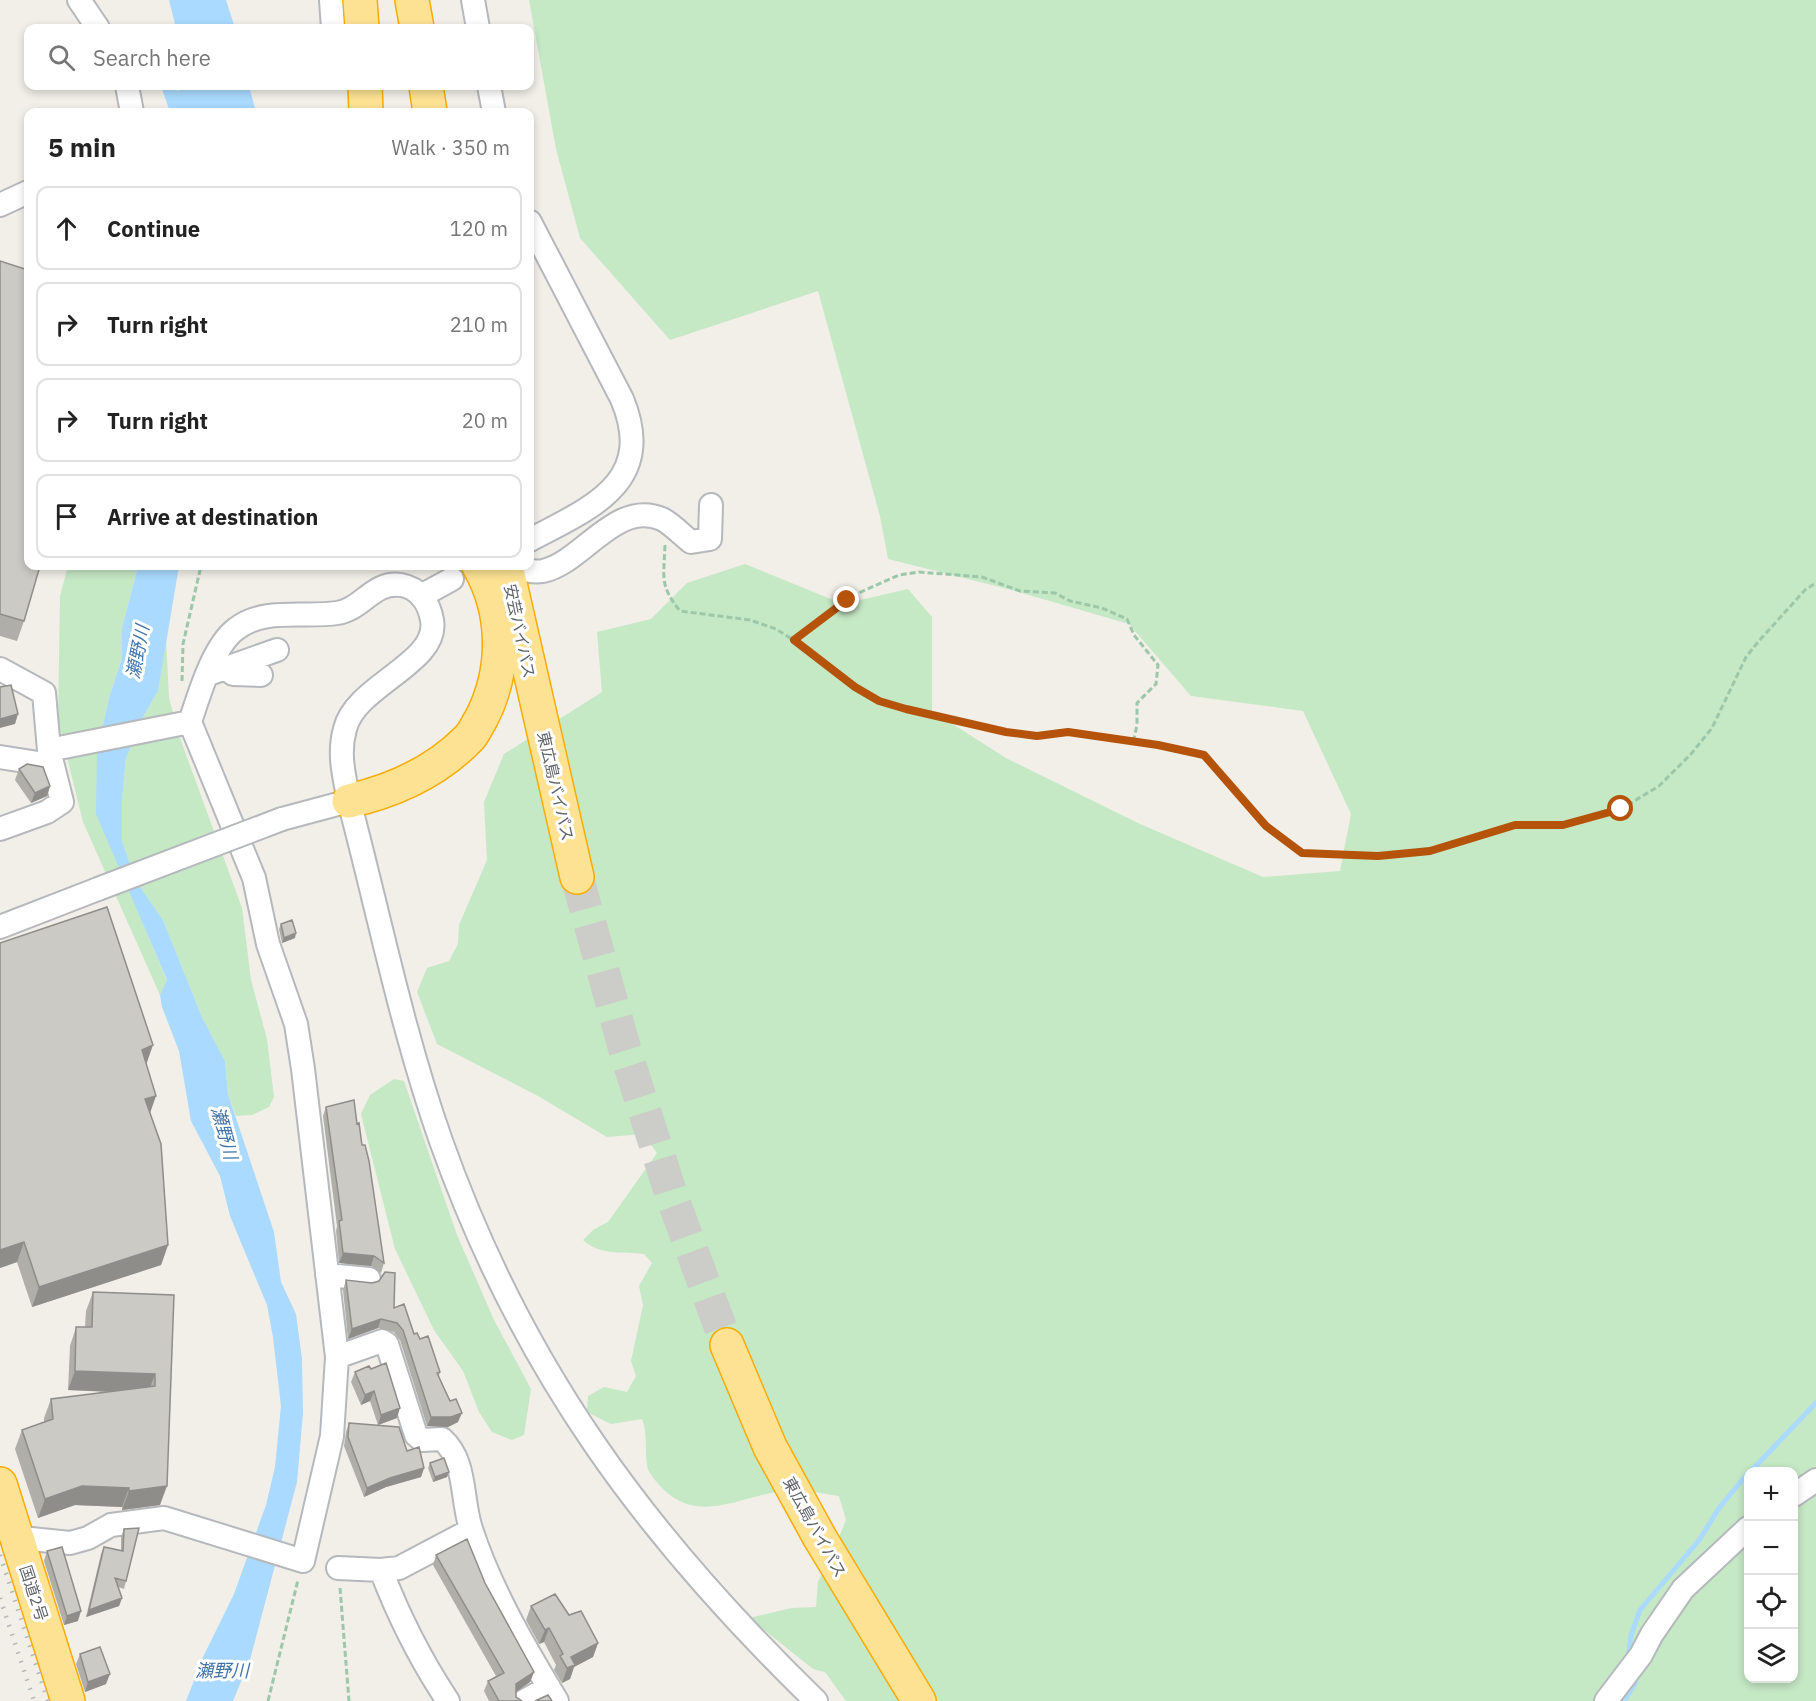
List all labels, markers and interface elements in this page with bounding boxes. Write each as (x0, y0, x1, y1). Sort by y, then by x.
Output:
search box (24, 24, 534, 90)
icon: search (45, 41, 78, 74)
text: Search here (93, 43, 211, 72)
text: 5 min (48, 130, 116, 164)
text: Walk · 350 m (392, 134, 510, 161)
icon: ahead (50, 212, 83, 245)
text: Continue (107, 214, 200, 243)
text: 120 m (450, 215, 508, 242)
icon: right (50, 308, 83, 341)
text: Turn right (107, 310, 208, 339)
text: 210 m (450, 311, 508, 338)
icon: right (50, 404, 83, 437)
text: Turn right (107, 406, 208, 435)
text: 20 m (462, 407, 508, 434)
icon: arrive (50, 500, 83, 533)
text: Arrive at destination (107, 502, 318, 531)
street label: 安芸バイパス (500, 582, 540, 680)
route end (833, 586, 859, 612)
water label: 瀬野川 (121, 621, 154, 681)
street label: 東広島バイパス (534, 729, 578, 843)
route start (1607, 795, 1633, 821)
water label: 瀬野川 (206, 1104, 243, 1164)
map controls (1744, 1467, 1798, 1683)
button: + (1744, 1467, 1798, 1521)
street label: 東広島バイパス (779, 1473, 851, 1581)
button: − (1744, 1521, 1798, 1575)
street label: 国道2号 (16, 1563, 52, 1623)
button: locate (1744, 1575, 1798, 1629)
button: layers (1744, 1629, 1798, 1683)
water label: 瀬野川 (195, 1659, 251, 1682)

